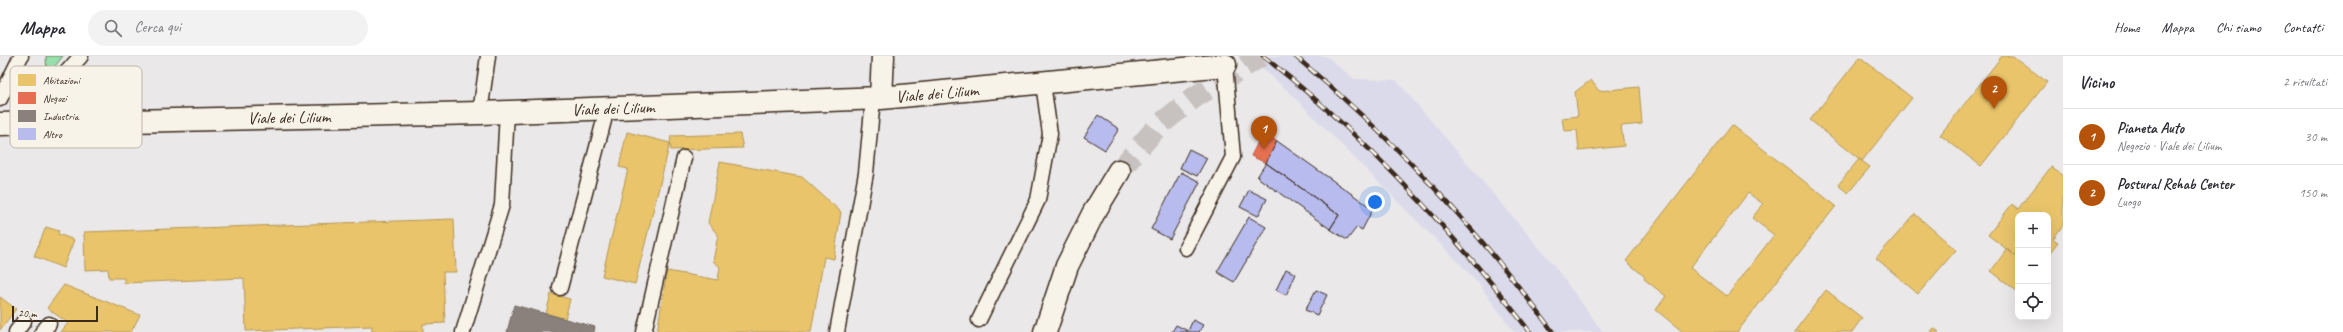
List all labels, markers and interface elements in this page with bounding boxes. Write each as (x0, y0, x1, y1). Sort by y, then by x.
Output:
search box (88, 10, 368, 46)
text: Mappa (20, 16, 64, 40)
icon: search (102, 17, 124, 39)
text: Cerca qui (134, 18, 181, 37)
text: Home (2114, 19, 2140, 36)
text: Mappa (2162, 19, 2194, 36)
text: Chi siamo (2216, 19, 2261, 36)
text: Contatti (2283, 19, 2323, 36)
legend (10, 66, 142, 148)
text: Vicino (2079, 72, 2114, 93)
text: Abitazioni (43, 73, 82, 87)
text: 2 risultati (2283, 74, 2327, 90)
pin: 2 (1981, 76, 2007, 109)
street label: Viale dei Lilium (895, 79, 981, 108)
text: Negozi (43, 91, 69, 105)
street label: Viale dei Lilium (571, 97, 656, 120)
street label: Viale dei Lilium (248, 106, 332, 129)
text: Industria (43, 109, 80, 123)
pin: 1 (1251, 116, 1277, 149)
text: Pianeta Auto (2117, 119, 2184, 138)
text: Altro (43, 127, 63, 141)
text: 1 (2089, 129, 2095, 145)
text: 30 m (2305, 129, 2327, 145)
text: Negozio · Viale dei Lilium (2117, 138, 2221, 154)
text: Postural Rehab Center (2117, 175, 2234, 194)
text: 2 (2089, 185, 2095, 201)
text: 150 m (2299, 185, 2327, 201)
your location (1365, 192, 1385, 212)
text: Luogo (2117, 194, 2141, 210)
map controls (2015, 212, 2051, 320)
button: + (2015, 212, 2051, 248)
button: − (2015, 248, 2051, 284)
button: locate (2015, 284, 2051, 320)
scale bar (12, 304, 98, 323)
text: 20 m (18, 306, 37, 320)

